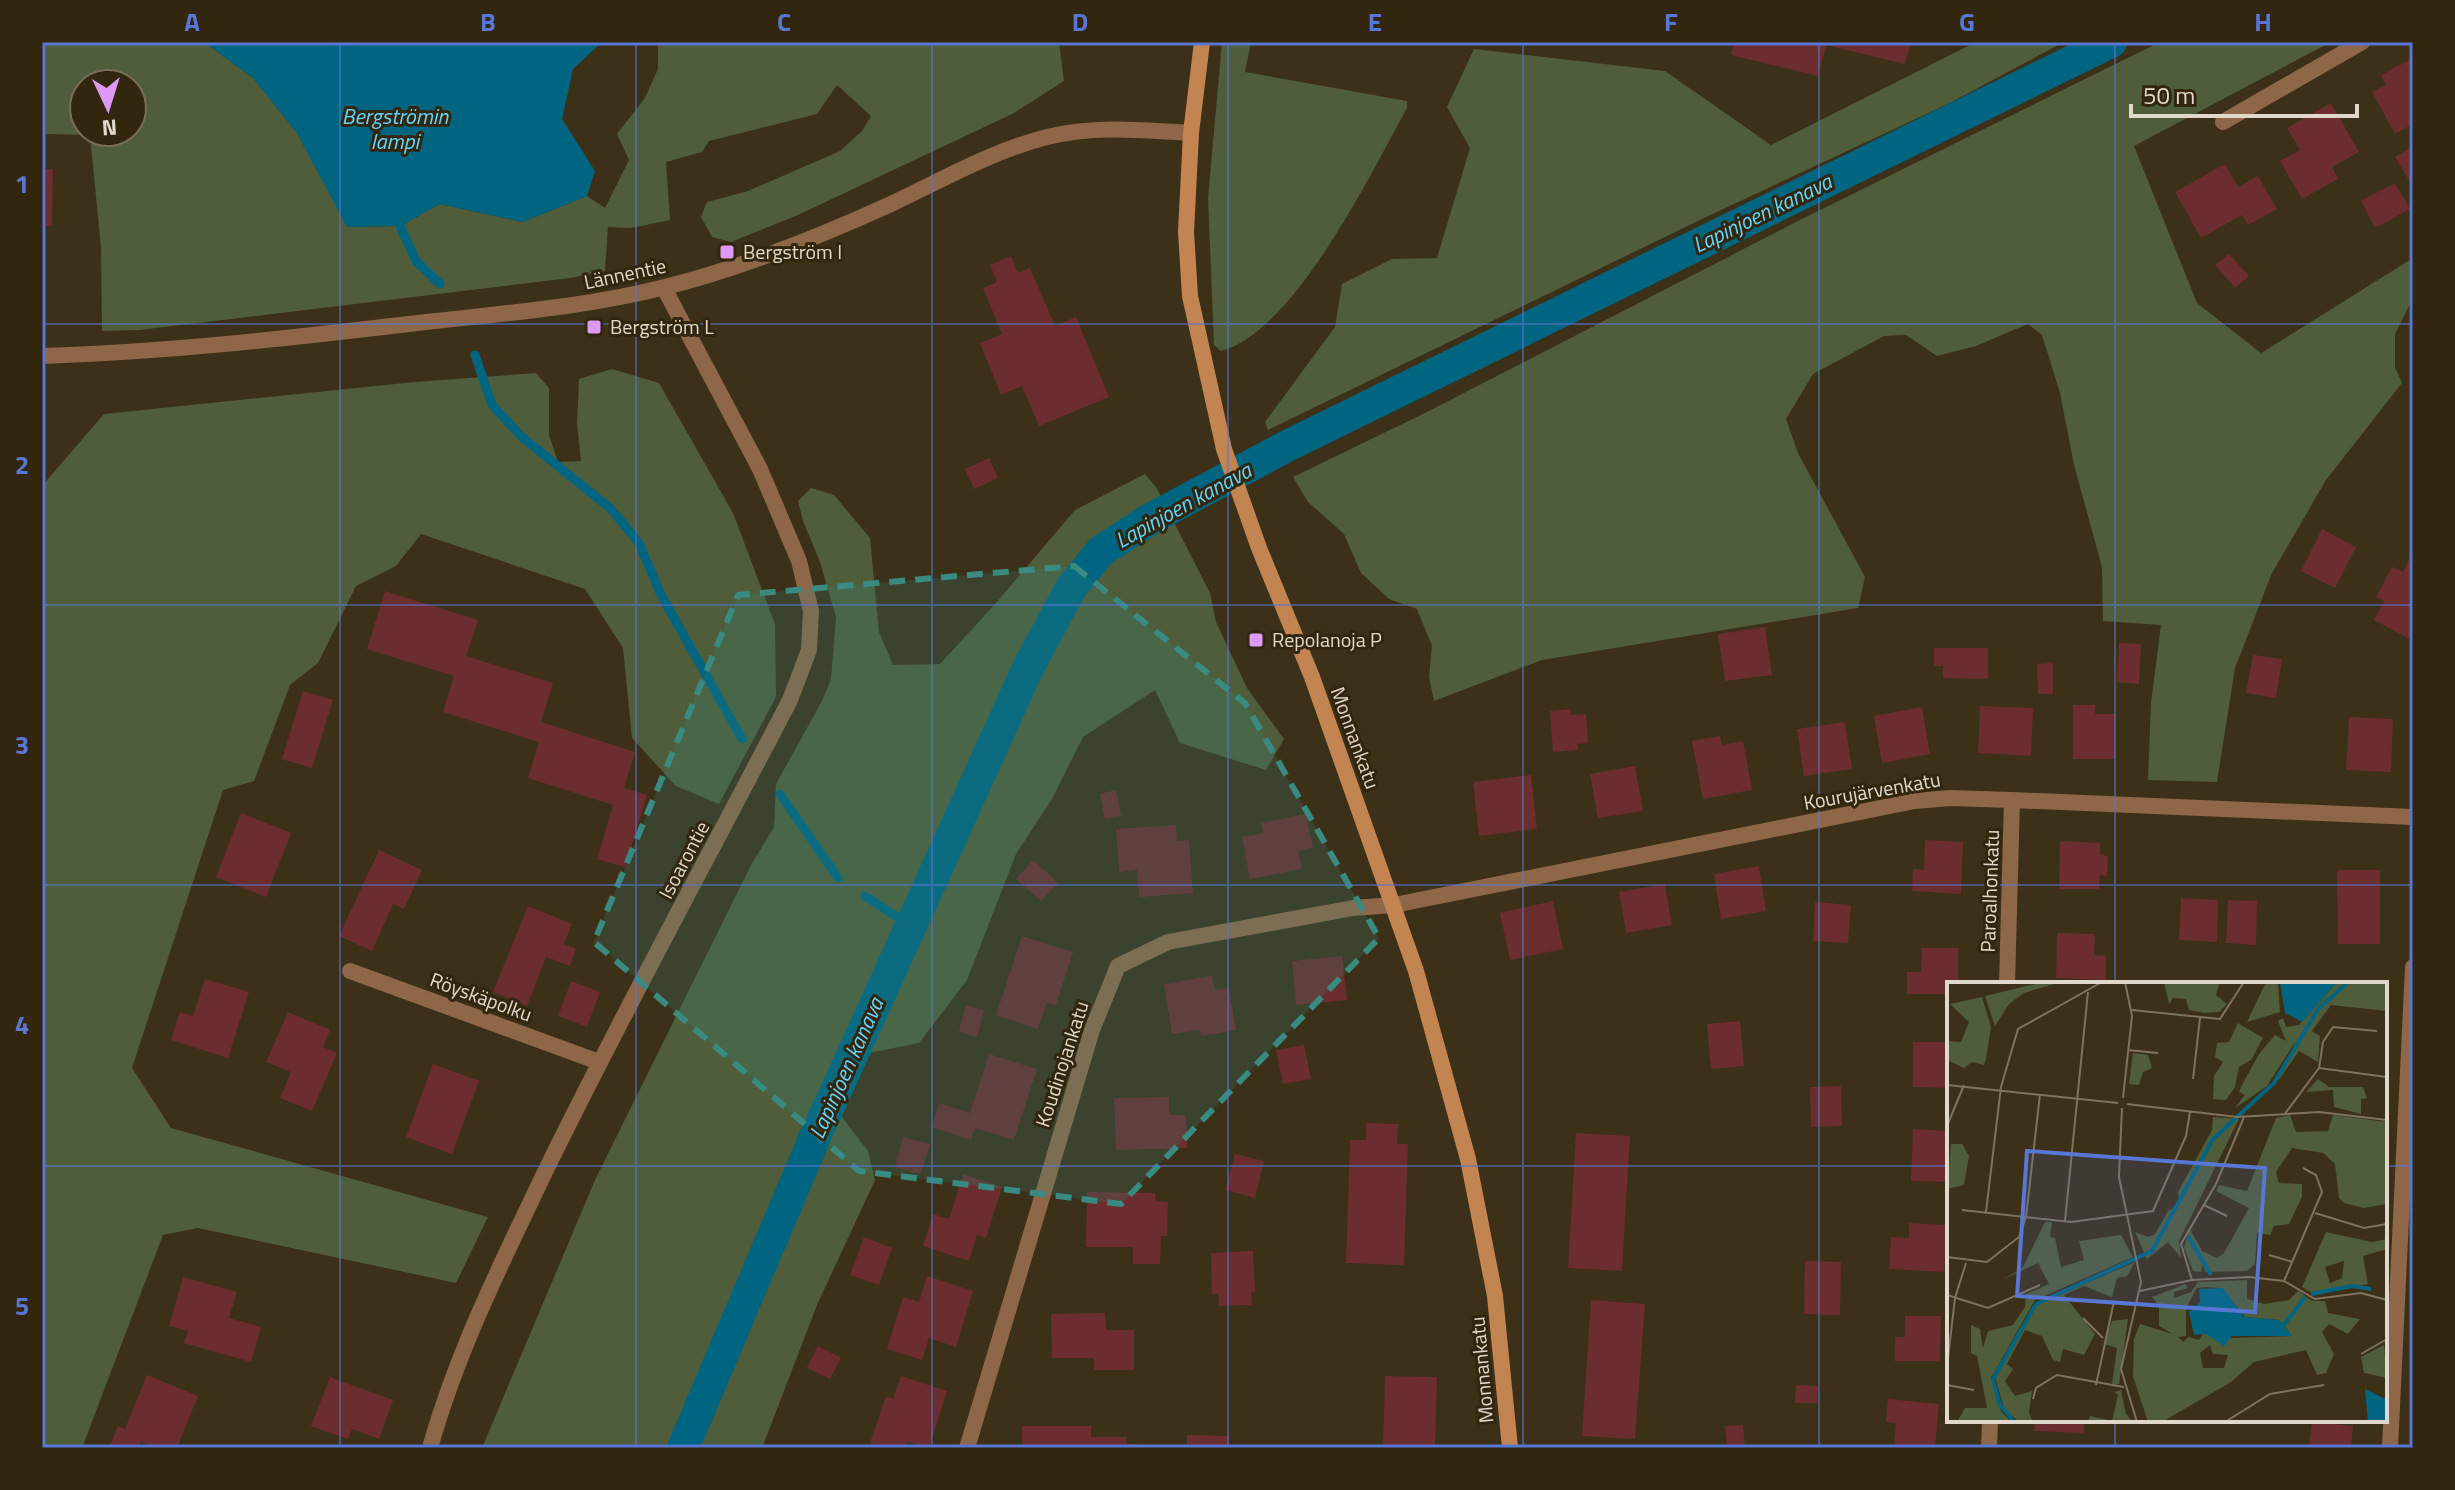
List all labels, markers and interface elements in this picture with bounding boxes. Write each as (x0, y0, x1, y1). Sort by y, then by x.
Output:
text: A (184, 2, 200, 41)
text: B (480, 2, 496, 41)
text: C (777, 2, 791, 41)
text: D (1072, 2, 1088, 41)
text: E (1368, 2, 1382, 41)
text: F (1664, 2, 1678, 41)
text: G (1959, 2, 1975, 41)
text: H (2254, 2, 2272, 41)
north arrow (68, 68, 148, 148)
scale bar (2131, 68, 2357, 118)
text: 50 m (2143, 77, 2195, 113)
water label: Bergströmin lampi (342, 99, 449, 158)
text: N (101, 110, 118, 145)
text: 1 (15, 164, 29, 203)
water label: Lapinjoen kanava (1687, 164, 1839, 261)
place label: Bergström I (743, 236, 842, 267)
marker: Bergström I (718, 243, 736, 261)
street label: Lännentie (581, 250, 669, 297)
place label: Bergström L (610, 311, 714, 342)
marker: Bergström L (585, 318, 603, 336)
text: 2 (15, 445, 29, 484)
water label: Lapinjoen kanava (1109, 452, 1259, 557)
place label: Repolanoja P (1272, 624, 1382, 655)
marker: Repolanoja P (1247, 631, 1265, 649)
street label: Monnankatu (1323, 682, 1388, 793)
text: 3 (15, 725, 29, 764)
street label: Kourujärvenkatu (1801, 763, 1943, 818)
street label: Isoarontie (650, 815, 717, 904)
street label: Paroalhonkatu (1972, 829, 2007, 953)
street label: Röyskäpolku (426, 964, 537, 1029)
inset map (1947, 982, 2387, 1422)
water label: Lapinjoen kanava (800, 990, 893, 1144)
street label: Koudinojankatu (1027, 997, 1096, 1131)
text: 4 (15, 1005, 29, 1044)
text: 5 (15, 1286, 29, 1325)
street label: Monnankatu (1461, 1316, 1502, 1425)

